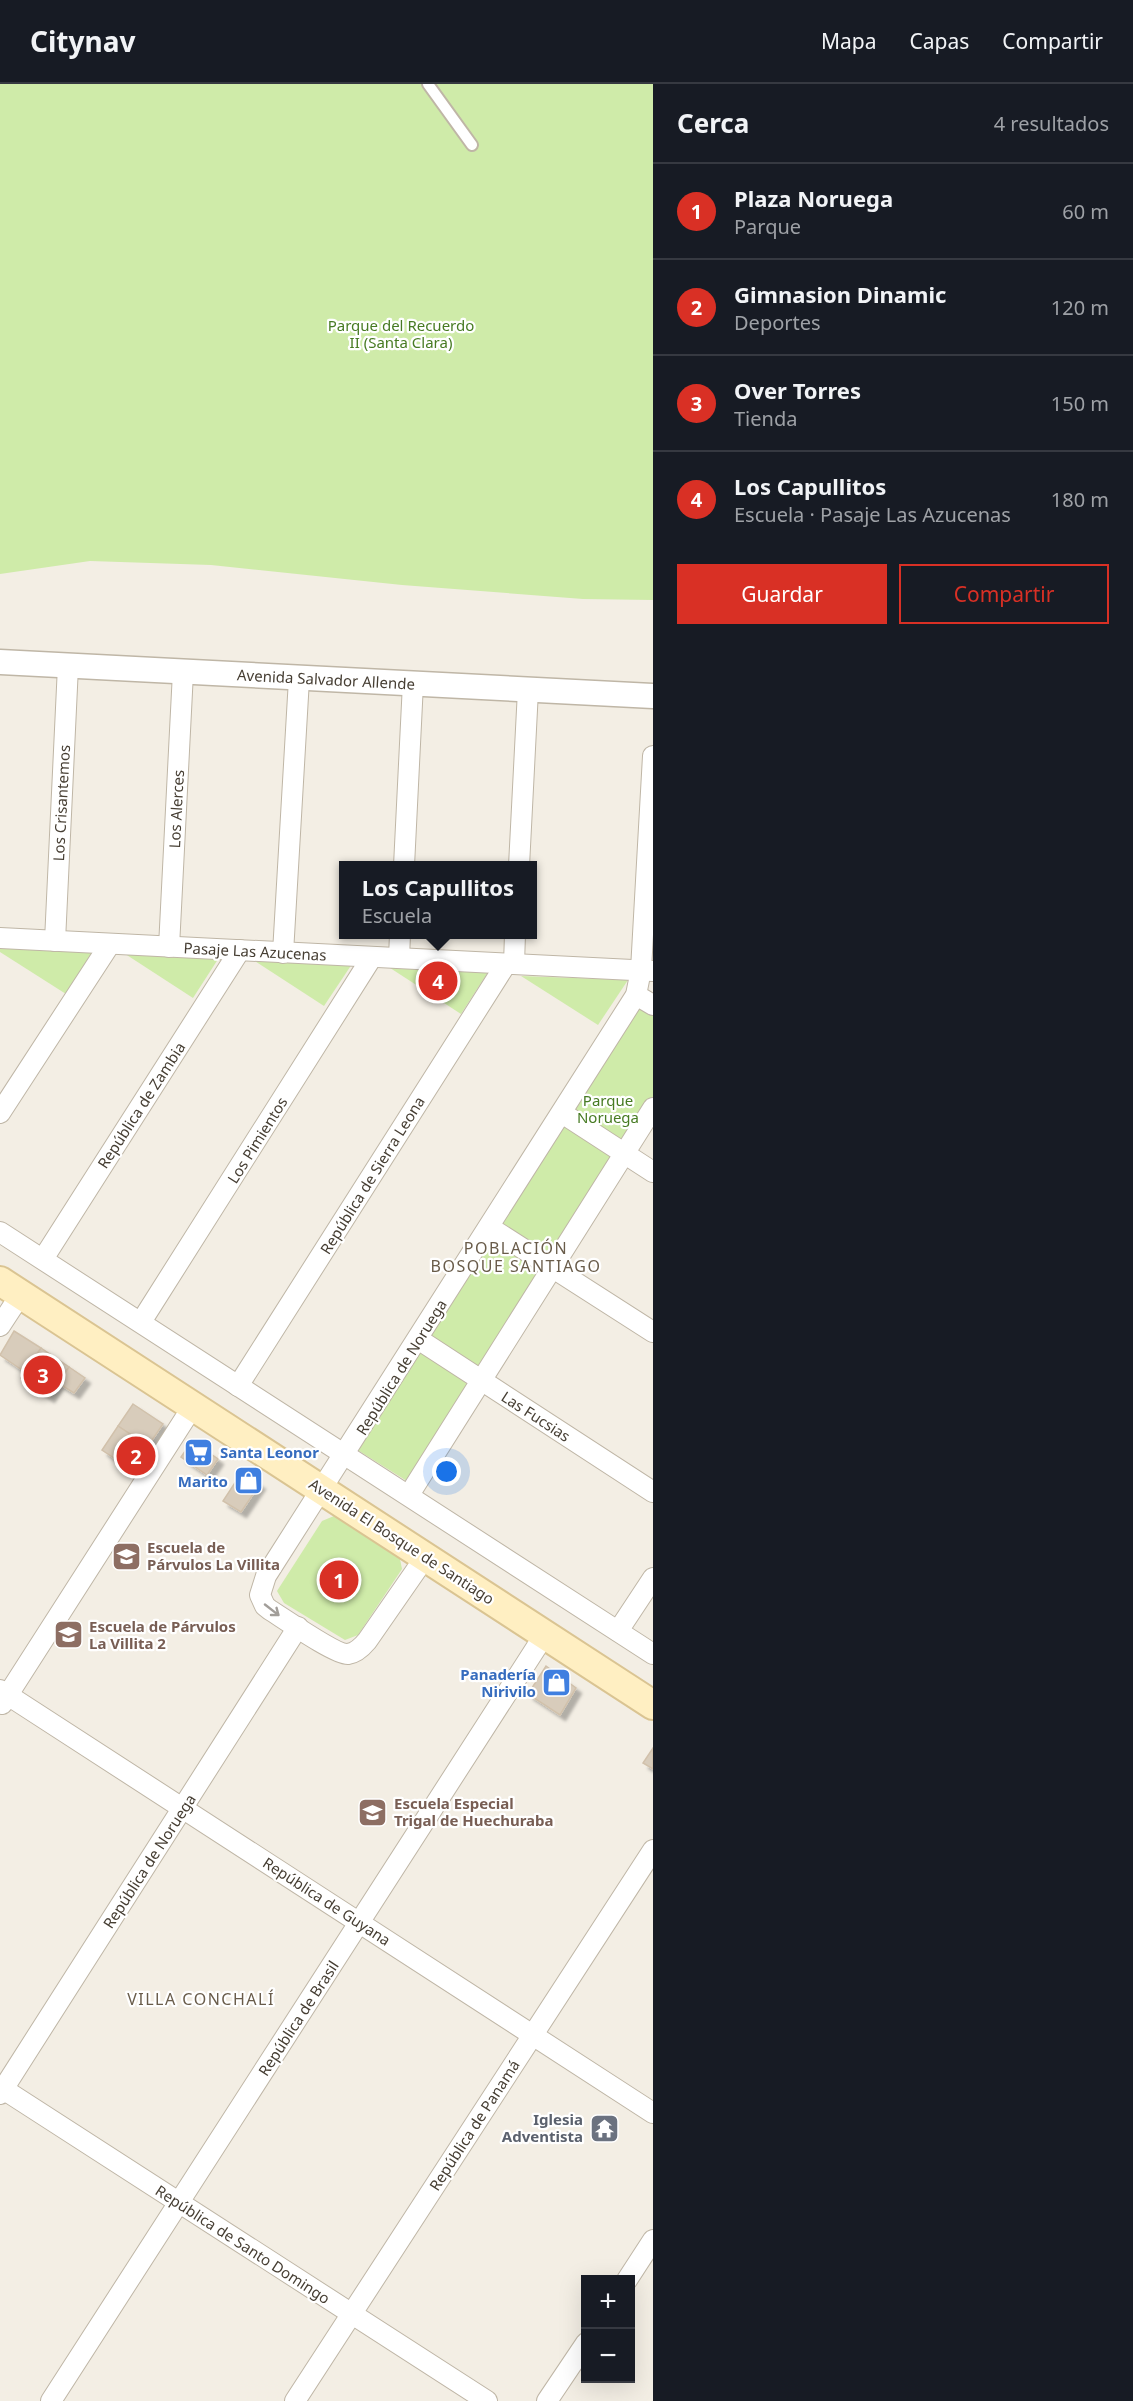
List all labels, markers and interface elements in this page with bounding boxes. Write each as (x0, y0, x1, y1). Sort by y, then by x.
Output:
text: Citynav (30, 22, 135, 60)
text: Mapa (821, 27, 877, 55)
text: Capas (910, 27, 969, 55)
text: Compartir (1002, 27, 1103, 55)
text: Cerca (677, 105, 749, 141)
text: 4 resultados (994, 110, 1109, 137)
text: Plaza Noruega (734, 183, 893, 213)
text: 1 (691, 198, 702, 225)
text: 60 m (1062, 198, 1109, 225)
text: Parque (734, 213, 801, 240)
text: Gimnasion Dinamic (734, 279, 946, 309)
text: 2 (691, 294, 702, 321)
text: 120 m (1051, 294, 1109, 321)
text: Deportes (734, 309, 821, 336)
park label: Parque del Recuerdo II (Santa Clara) (328, 315, 474, 352)
text: Over Torres (734, 375, 861, 405)
text: 3 (691, 390, 702, 417)
text: 150 m (1051, 390, 1109, 417)
text: Tienda (734, 405, 797, 432)
text: Los Capullitos (734, 471, 886, 501)
text: 4 (691, 486, 702, 513)
text: 180 m (1051, 486, 1109, 513)
text: Escuela · Pasaje Las Azucenas (734, 501, 1011, 528)
button: Guardar (677, 564, 887, 624)
button: Compartir (899, 564, 1109, 624)
street label: Avenida Salvador Allende (237, 664, 415, 694)
street label: Los Crisantemos (48, 744, 74, 862)
street label: Los Alerces (164, 769, 188, 849)
popup (339, 861, 537, 939)
text: Los Capullitos (362, 872, 514, 902)
text: Escuela (362, 902, 432, 929)
street label: Pasaje Las Azucenas (183, 937, 327, 965)
pin: 4 (418, 958, 458, 1004)
street label: República de Zambia (93, 1038, 189, 1172)
park label: Parque Noruega (577, 1090, 639, 1127)
street label: República de Sierra Leona (315, 1092, 429, 1258)
street label: Los Pimientos (222, 1093, 292, 1187)
district label: POBLACIÓN BOSQUE SANTIAGO (431, 1237, 601, 1277)
street label: República de Noruega (351, 1295, 451, 1439)
pin: 3 (24, 1352, 63, 1398)
street label: Las Fucsias (498, 1386, 574, 1446)
pin: 2 (116, 1434, 156, 1478)
supermarket icon: Santa Leonor (183, 1436, 215, 1468)
place label: Santa Leonor (220, 1442, 319, 1462)
your location (432, 1457, 461, 1486)
shop icon: Marito (233, 1465, 265, 1497)
place label: Marito (178, 1471, 228, 1491)
street label: Avenida El Bosque de Santiago (306, 1474, 498, 1608)
place label: Escuela de Párvulos La Villita (147, 1537, 280, 1574)
school or university icon: Escuela de Párvulos La Villita (110, 1540, 142, 1572)
pin: 1 (320, 1558, 358, 1602)
one-way arrow (263, 1603, 279, 1616)
place label: Escuela de Párvulos La Villita 2 (89, 1616, 236, 1653)
school or university icon: Escuela de Párvulos La Villita 2 (52, 1619, 84, 1651)
place label: Panadería Nirivilo (460, 1664, 536, 1701)
shop icon: Panadería Nirivilo (541, 1667, 573, 1699)
street label: República de Noruega (98, 1790, 200, 1932)
place label: Escuela Especial Trigal de Huechuraba (394, 1793, 554, 1830)
school or university icon: Escuela Especial Trigal de Huechuraba (357, 1796, 389, 1828)
street label: República de Guyana (259, 1852, 395, 1950)
street label: República de Brasil (253, 1957, 343, 2079)
district label: VILLA CONCHALÍ (127, 1988, 275, 2010)
street label: República de Panamá (424, 2056, 524, 2194)
place label: Iglesia Adventista (502, 2109, 583, 2146)
temple icon: Iglesia Adventista (588, 2112, 620, 2144)
street label: República de Santo Domingo (152, 2180, 334, 2308)
map controls (581, 2275, 635, 2383)
button: + (581, 2275, 635, 2329)
button: − (581, 2329, 635, 2383)

